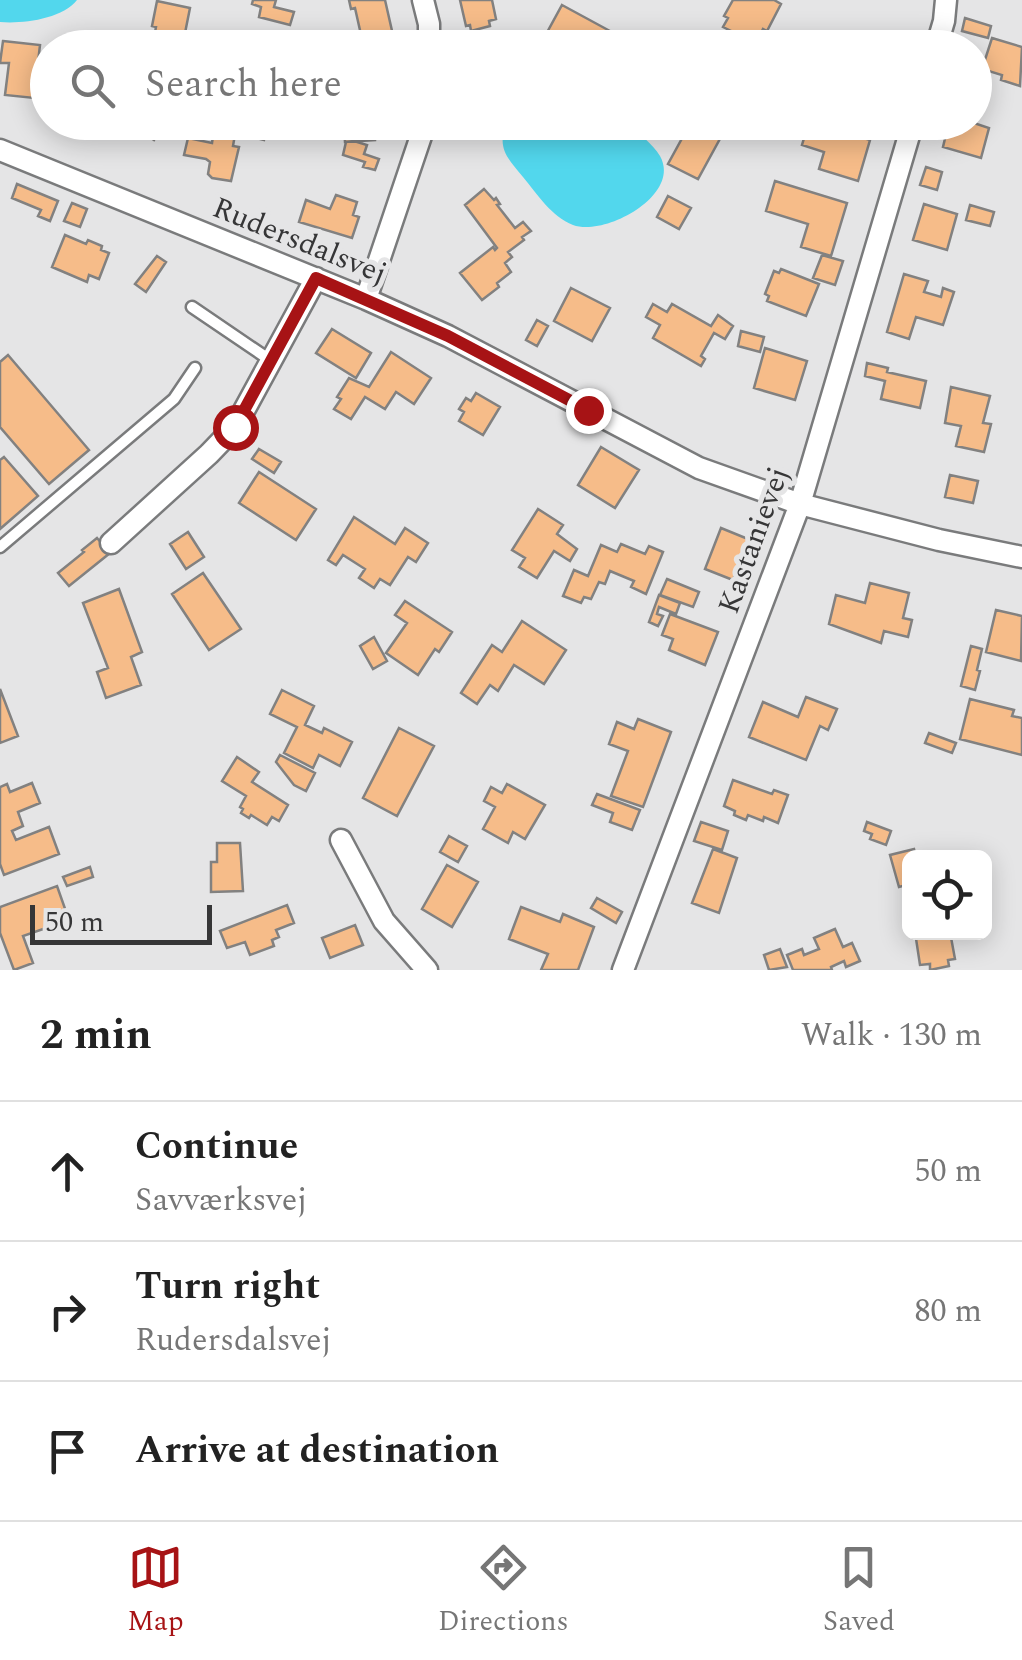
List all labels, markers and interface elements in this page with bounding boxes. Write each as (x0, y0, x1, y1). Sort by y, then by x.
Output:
search box (30, 30, 992, 140)
text: Search here (145, 56, 342, 114)
icon: search (65, 58, 120, 113)
street label: Rudersdalsvej (206, 185, 394, 297)
route end (566, 388, 612, 434)
route start (213, 405, 259, 451)
street label: Kastanievej (706, 461, 802, 620)
map controls (902, 850, 992, 940)
button: locate (902, 850, 992, 940)
scale bar (30, 900, 212, 944)
text: 50 m (45, 901, 104, 944)
text: 2 min (40, 1004, 152, 1067)
text: Walk · 130 m (801, 1011, 982, 1060)
text: Continue (135, 1118, 298, 1176)
icon: ahead (40, 1144, 95, 1199)
text: 50 m (914, 1147, 982, 1196)
text: Savværksvej (135, 1176, 307, 1225)
text: Turn right (135, 1258, 320, 1316)
icon: right (40, 1284, 95, 1339)
text: 80 m (914, 1287, 982, 1336)
text: Rudersdalsvej (135, 1316, 332, 1365)
text: Arrive at destination (135, 1422, 499, 1480)
icon: arrive (40, 1424, 95, 1479)
tab: Map (127, 1540, 184, 1643)
tab: Directions (438, 1540, 569, 1643)
tab: Saved (823, 1540, 895, 1643)

